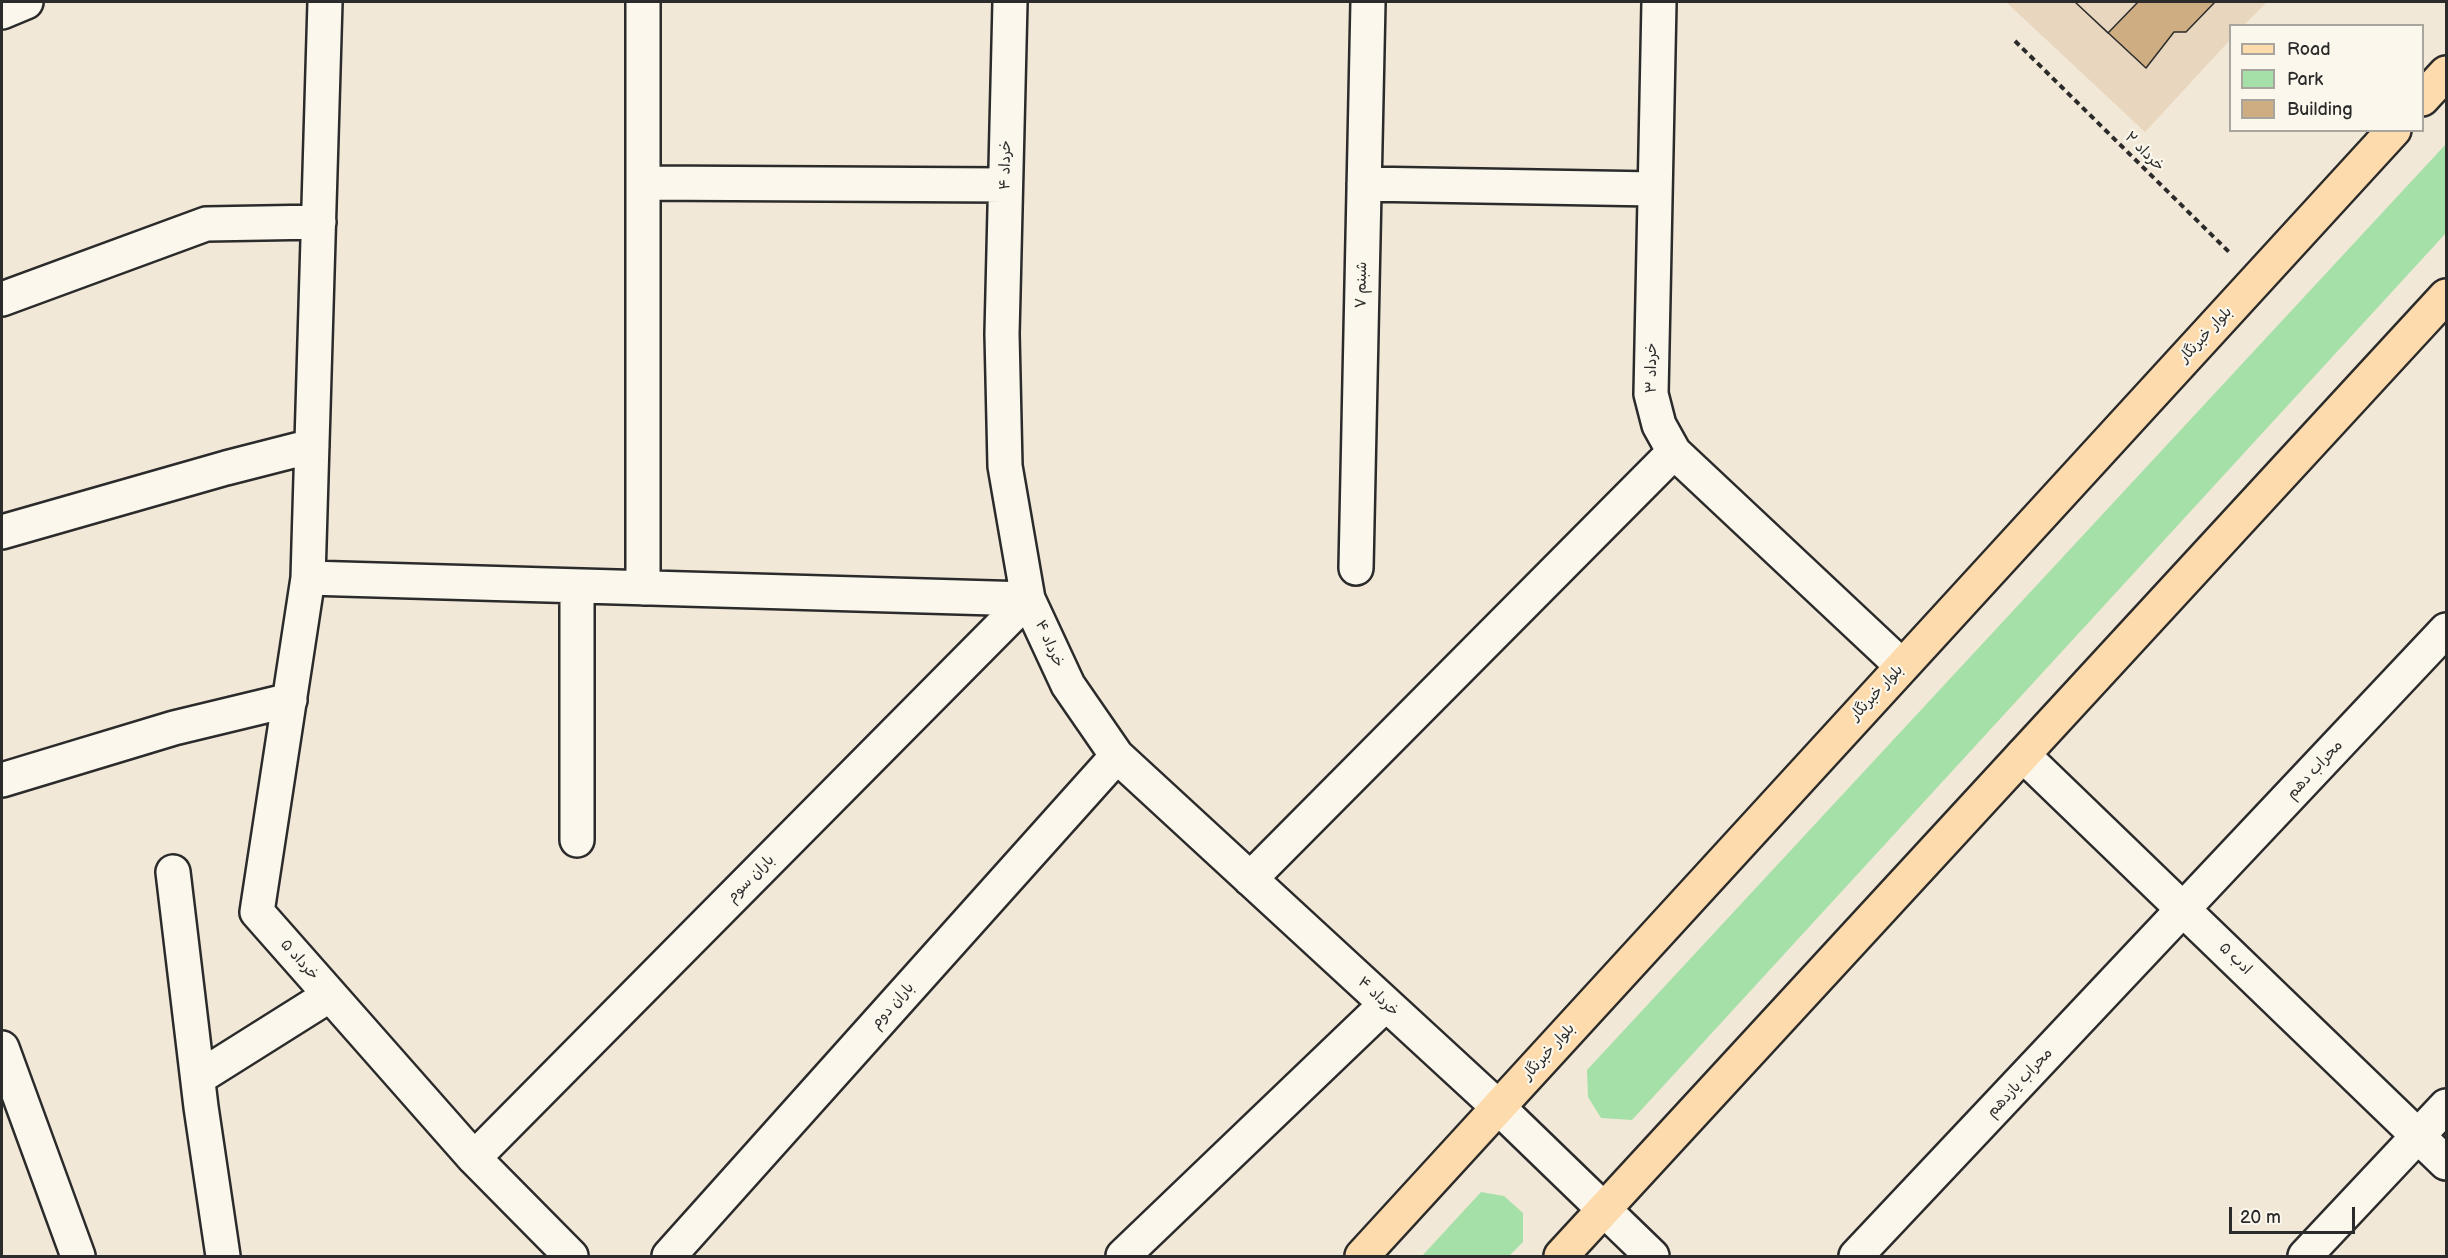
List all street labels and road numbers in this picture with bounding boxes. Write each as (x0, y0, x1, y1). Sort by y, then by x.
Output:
street label: خرداد ۲ (2120, 128, 2168, 176)
street label: خرداد ۴ (997, 140, 1015, 190)
street label: شبنم ۷ (1353, 261, 1371, 309)
street label: بلوار خبرنگار (2176, 303, 2236, 367)
street label: خرداد ۳ (1643, 343, 1661, 393)
street label: خرداد ۴ (1031, 618, 1067, 670)
street label: بلوار خبرنگار (1847, 661, 1907, 725)
street label: محراب دهم (2283, 737, 2347, 803)
street label: باران سوم (723, 851, 779, 907)
street label: خرداد ۵ (276, 936, 322, 984)
street label: ادب ۵ (2215, 939, 2255, 979)
street label: خرداد ۴ (1354, 973, 1402, 1021)
street label: باران دوم (868, 979, 918, 1033)
street label: بلوار خبرنگار (1519, 1020, 1579, 1084)
street label: محراب یازدهم (1983, 1045, 2057, 1121)

